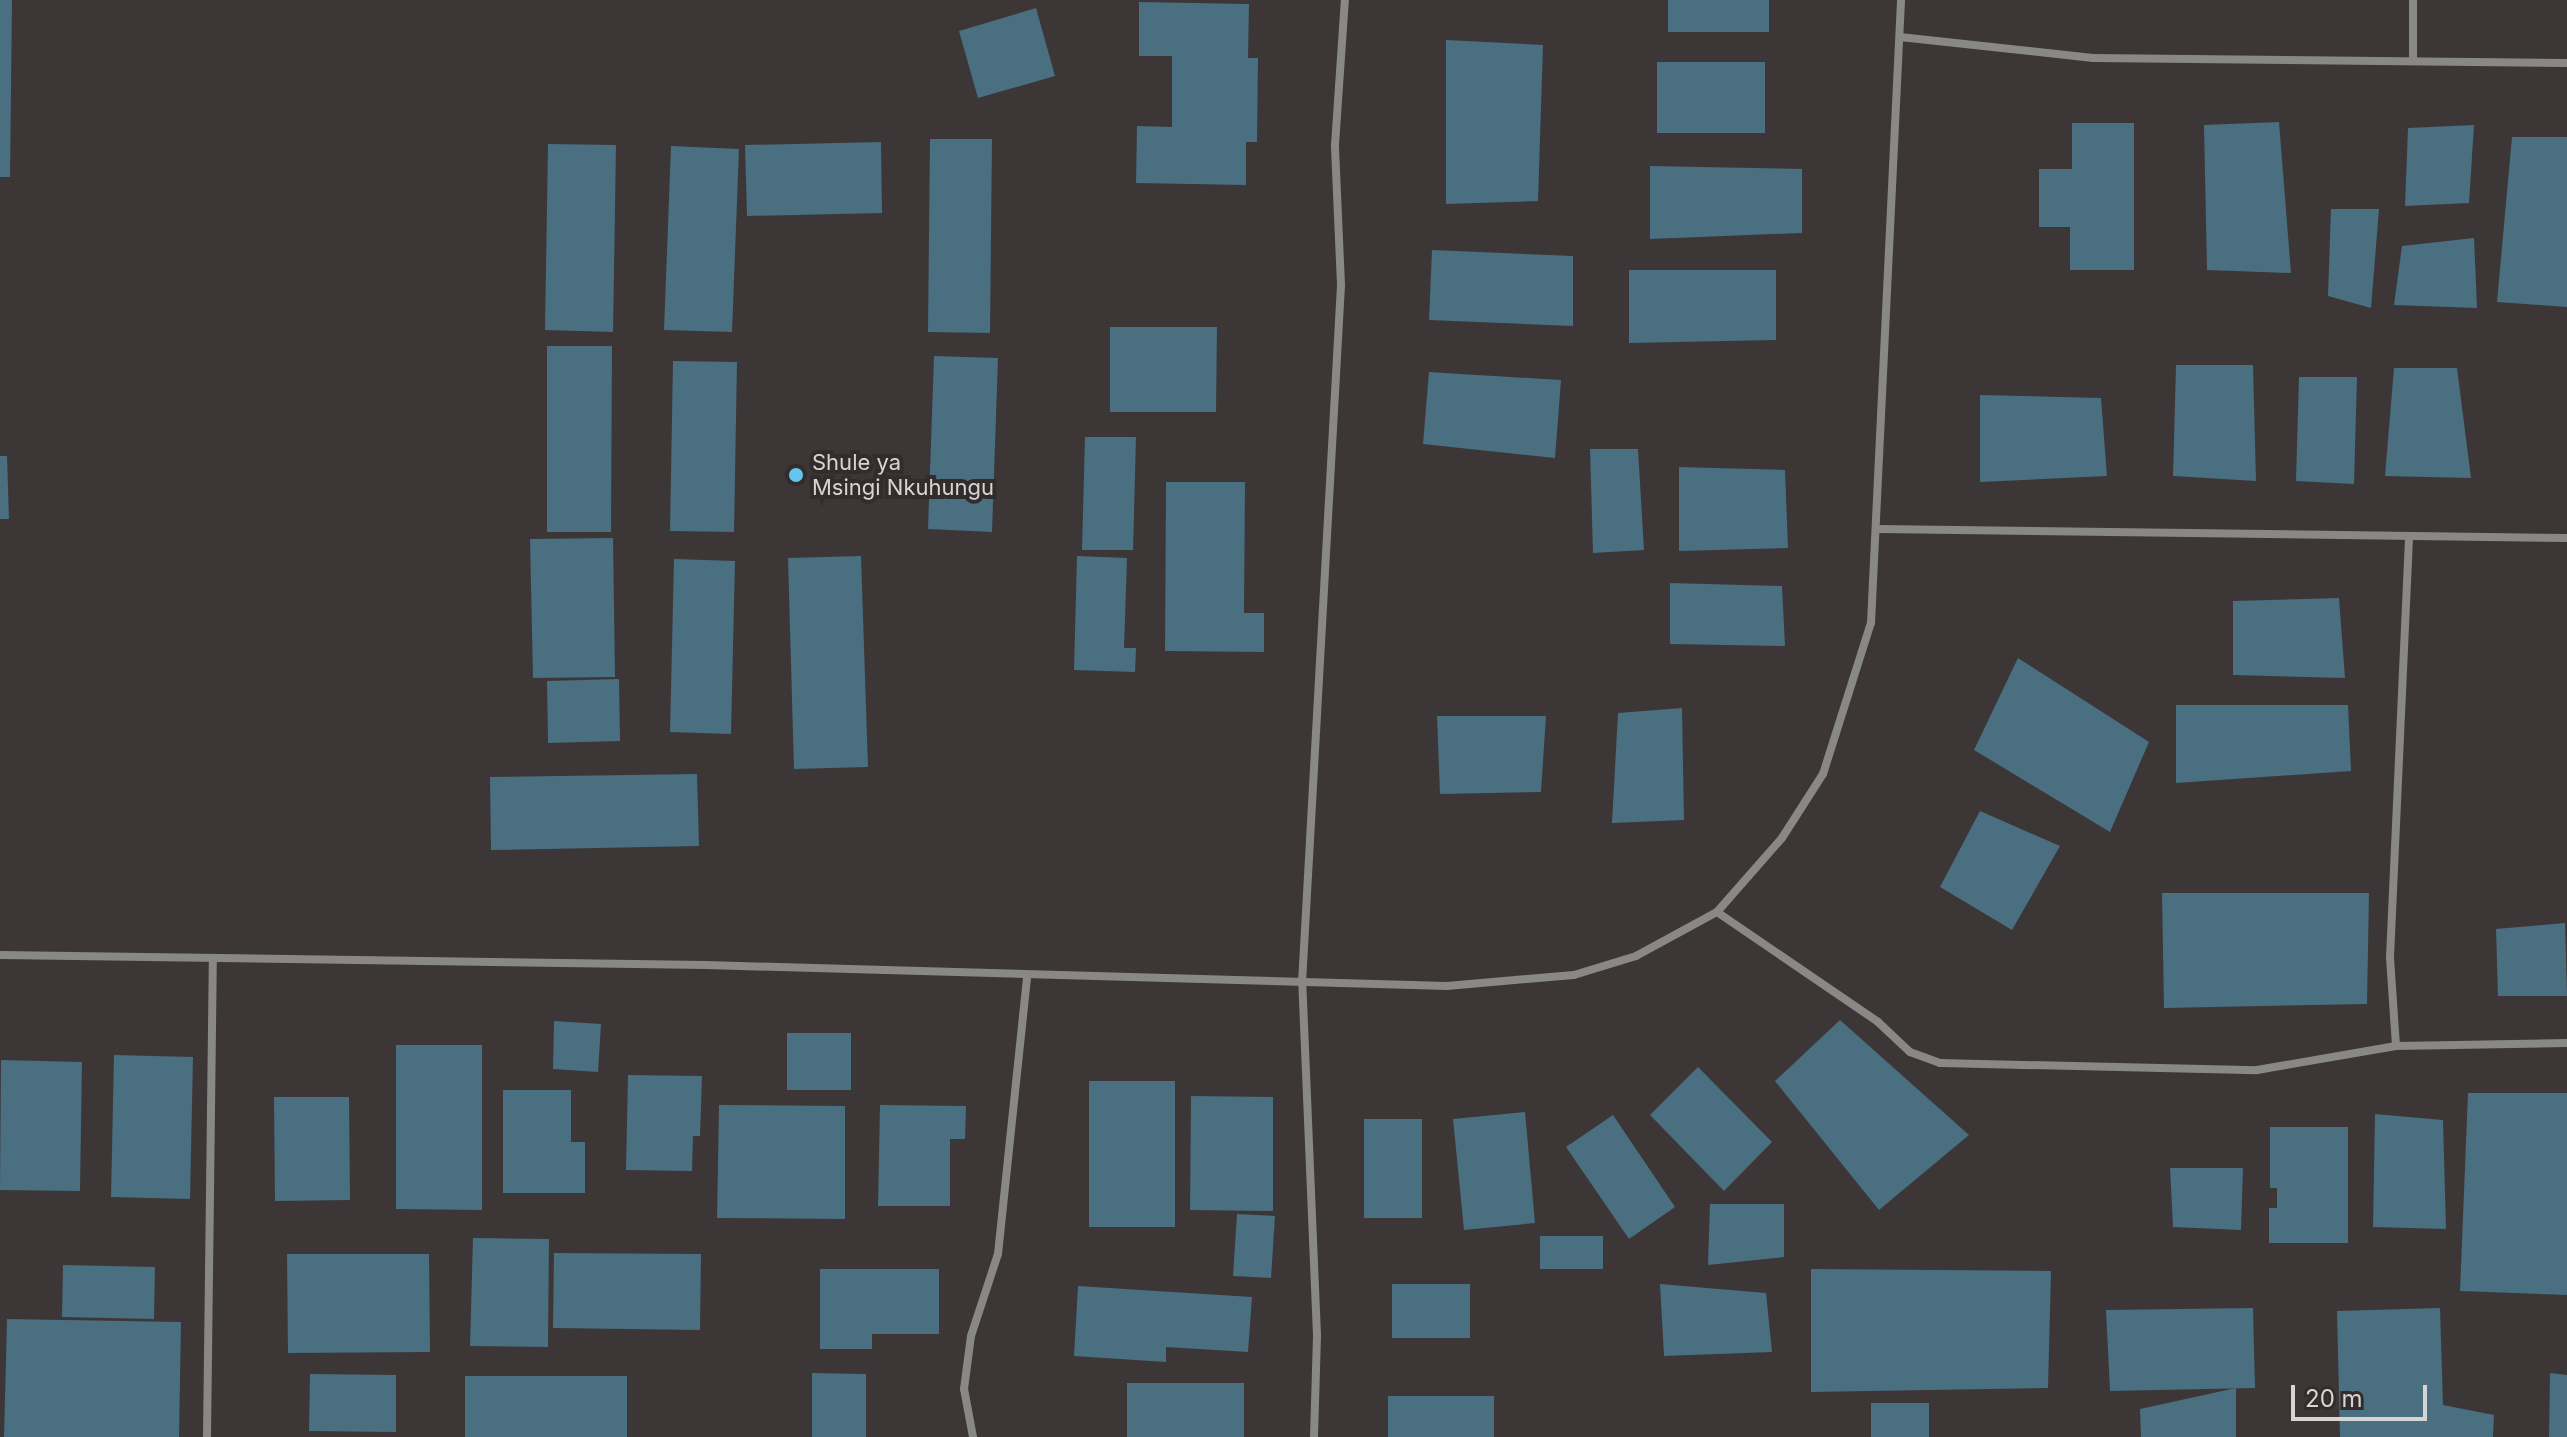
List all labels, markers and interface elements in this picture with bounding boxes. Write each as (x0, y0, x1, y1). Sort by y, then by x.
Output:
place label: Shule ya Msingi Nkuhungu (812, 449, 994, 500)
marker: Shule ya Msingi Nkuhungu (787, 466, 805, 484)
scale bar (2295, 1369, 2431, 1419)
text: 20 m (2305, 1384, 2363, 1413)

